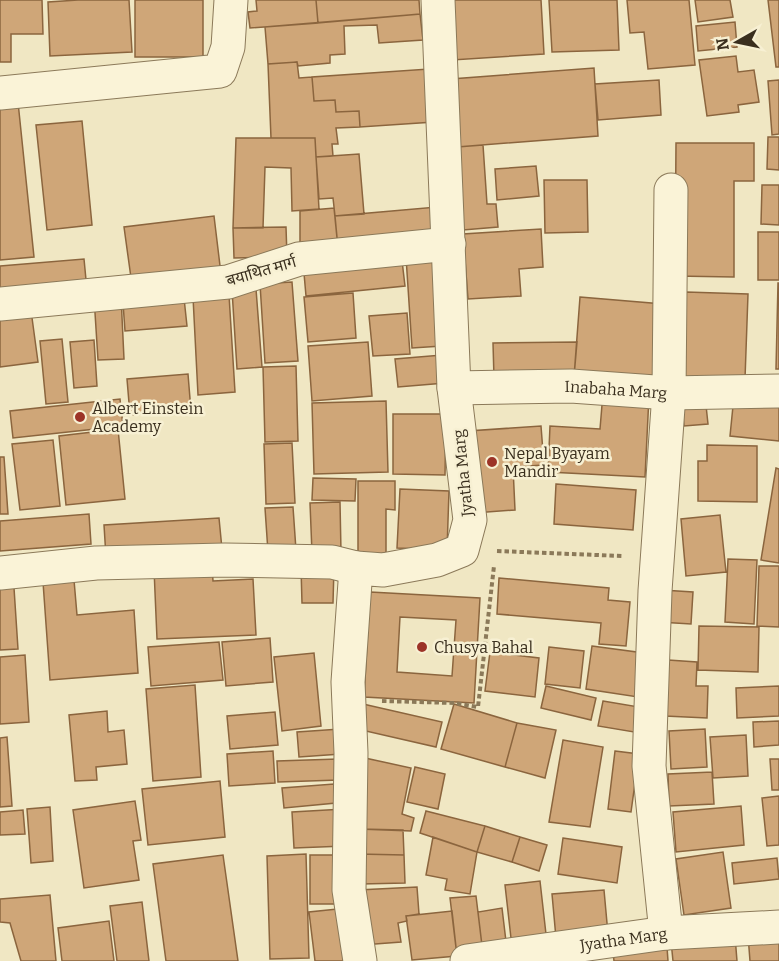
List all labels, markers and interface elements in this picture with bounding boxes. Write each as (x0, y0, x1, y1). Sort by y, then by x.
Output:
north arrow (707, 12, 767, 72)
text: N (712, 37, 733, 52)
street label: बयाथित मार्ग (224, 252, 299, 290)
street label: Inabaha Marg (564, 376, 668, 402)
place label: Albert Einstein Academy (92, 399, 203, 436)
marker: Albert Einstein Academy (73, 410, 87, 424)
street label: Jyatha Marg (449, 428, 477, 519)
place label: Nepal Byayam Mandir (504, 444, 610, 481)
marker: Nepal Byayam Mandir (485, 455, 499, 469)
place label: Chusya Bahal (434, 638, 534, 657)
marker: Chusya Bahal (415, 640, 429, 654)
street label: Jyatha Marg (578, 923, 668, 955)

